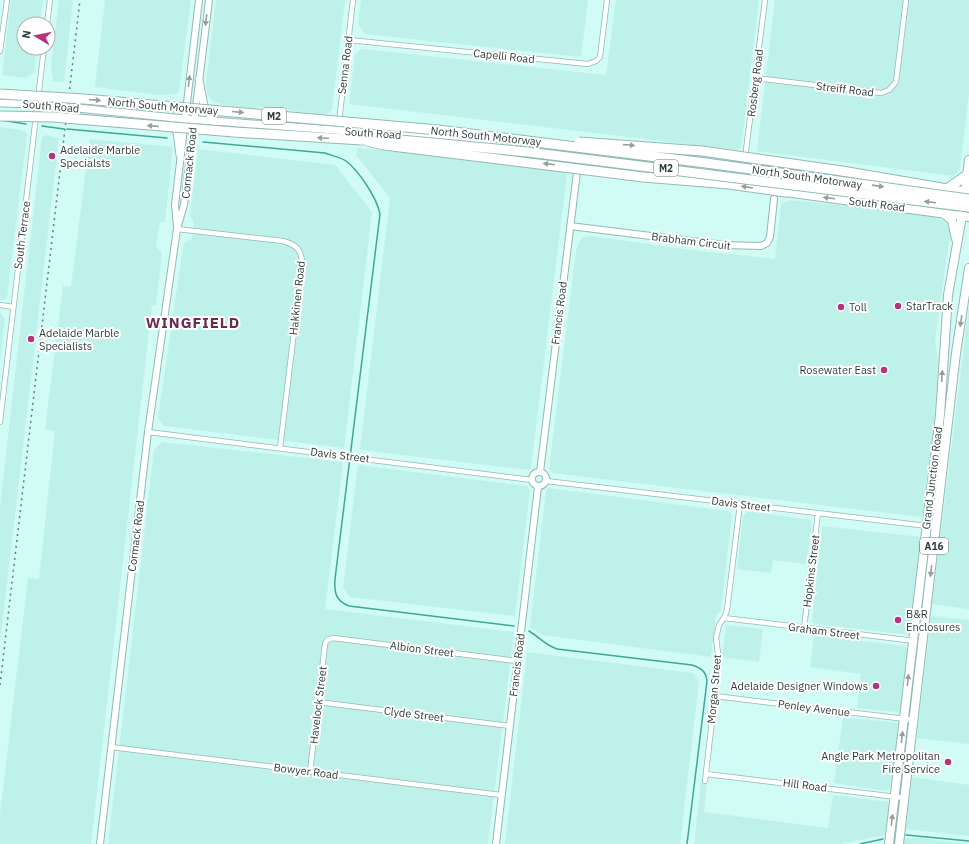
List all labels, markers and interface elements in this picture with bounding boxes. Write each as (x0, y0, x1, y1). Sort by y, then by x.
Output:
one-way arrow (203, 14, 209, 26)
north arrow (16, 16, 56, 56)
text: N (19, 29, 34, 39)
street label: Senna Road (334, 35, 356, 95)
street label: Capelli Road (473, 46, 535, 66)
street label: Rosberg Road (744, 48, 766, 118)
one-way arrow (186, 75, 192, 87)
street label: Streiff Road (815, 79, 875, 99)
street label: North South Motorway (107, 94, 219, 118)
one-way arrow (89, 96, 101, 103)
street label: South Road (22, 97, 80, 115)
road number: M2 (262, 108, 286, 124)
one-way arrow (232, 109, 244, 116)
one-way arrow (147, 122, 159, 129)
street label: North South Motorway (430, 123, 542, 149)
street label: South Road (344, 124, 402, 142)
street label: Cormack Road (178, 127, 200, 199)
one-way arrow (317, 134, 329, 141)
one-way arrow (623, 141, 635, 148)
place label: Adelaide Marble Specialsts (60, 143, 140, 170)
marker: Adelaide Marble Specialsts (47, 151, 57, 161)
road number: M2 (654, 160, 678, 176)
one-way arrow (543, 161, 555, 168)
street label: North South Motorway (751, 162, 863, 192)
one-way arrow (872, 183, 884, 189)
one-way arrow (740, 184, 753, 190)
street label: South Road (848, 194, 906, 214)
one-way arrow (823, 195, 835, 201)
one-way arrow (924, 199, 936, 205)
street label: South Terrace (11, 200, 33, 270)
street label: Brabham Circuit (651, 229, 732, 253)
street label: Hakkinen Road (286, 260, 308, 336)
street label: Francis Road (548, 281, 570, 345)
place label: StarTrack (906, 299, 953, 313)
place label: Toll (849, 300, 867, 314)
marker: StarTrack (893, 301, 903, 311)
marker: Toll (836, 302, 846, 312)
district label: WINGFIELD (146, 313, 240, 332)
one-way arrow (958, 315, 964, 327)
place label: Adelaide Marble Specialists (39, 326, 119, 353)
marker: Adelaide Marble Specialists (26, 334, 36, 344)
place label: Rosewater East (799, 363, 876, 377)
marker: Rosewater East (879, 365, 889, 375)
one-way arrow (939, 370, 946, 382)
street label: Grand Junction Road (919, 426, 945, 530)
street label: Davis Street (310, 444, 370, 466)
street label: Davis Street (711, 493, 771, 515)
street label: Cormack Road (125, 500, 147, 572)
street label: Hopkins Street (800, 534, 822, 608)
road number: A16 (920, 538, 948, 554)
one-way arrow (928, 565, 934, 577)
place label: B&R Enclosures (906, 607, 960, 634)
marker: B&R Enclosures (893, 615, 903, 625)
street label: Graham Street (787, 620, 861, 642)
street label: Francis Road (506, 633, 528, 697)
street label: Albion Street (389, 638, 455, 660)
street label: Morgan Street (704, 654, 724, 724)
street label: Havelock Street (306, 665, 330, 745)
one-way arrow (905, 674, 912, 686)
place label: Adelaide Designer Windows (731, 679, 868, 693)
marker: Adelaide Designer Windows (871, 681, 881, 691)
street label: Penley Avenue (777, 697, 851, 719)
street label: Clyde Street (383, 703, 445, 725)
one-way arrow (899, 731, 905, 743)
place label: Angle Park Metropolitan Fire Service (821, 749, 940, 776)
marker: Angle Park Metropolitan Fire Service (943, 757, 953, 767)
street label: Bowyer Road (273, 760, 339, 782)
street label: Hill Road (782, 775, 828, 795)
one-way arrow (889, 814, 895, 826)

